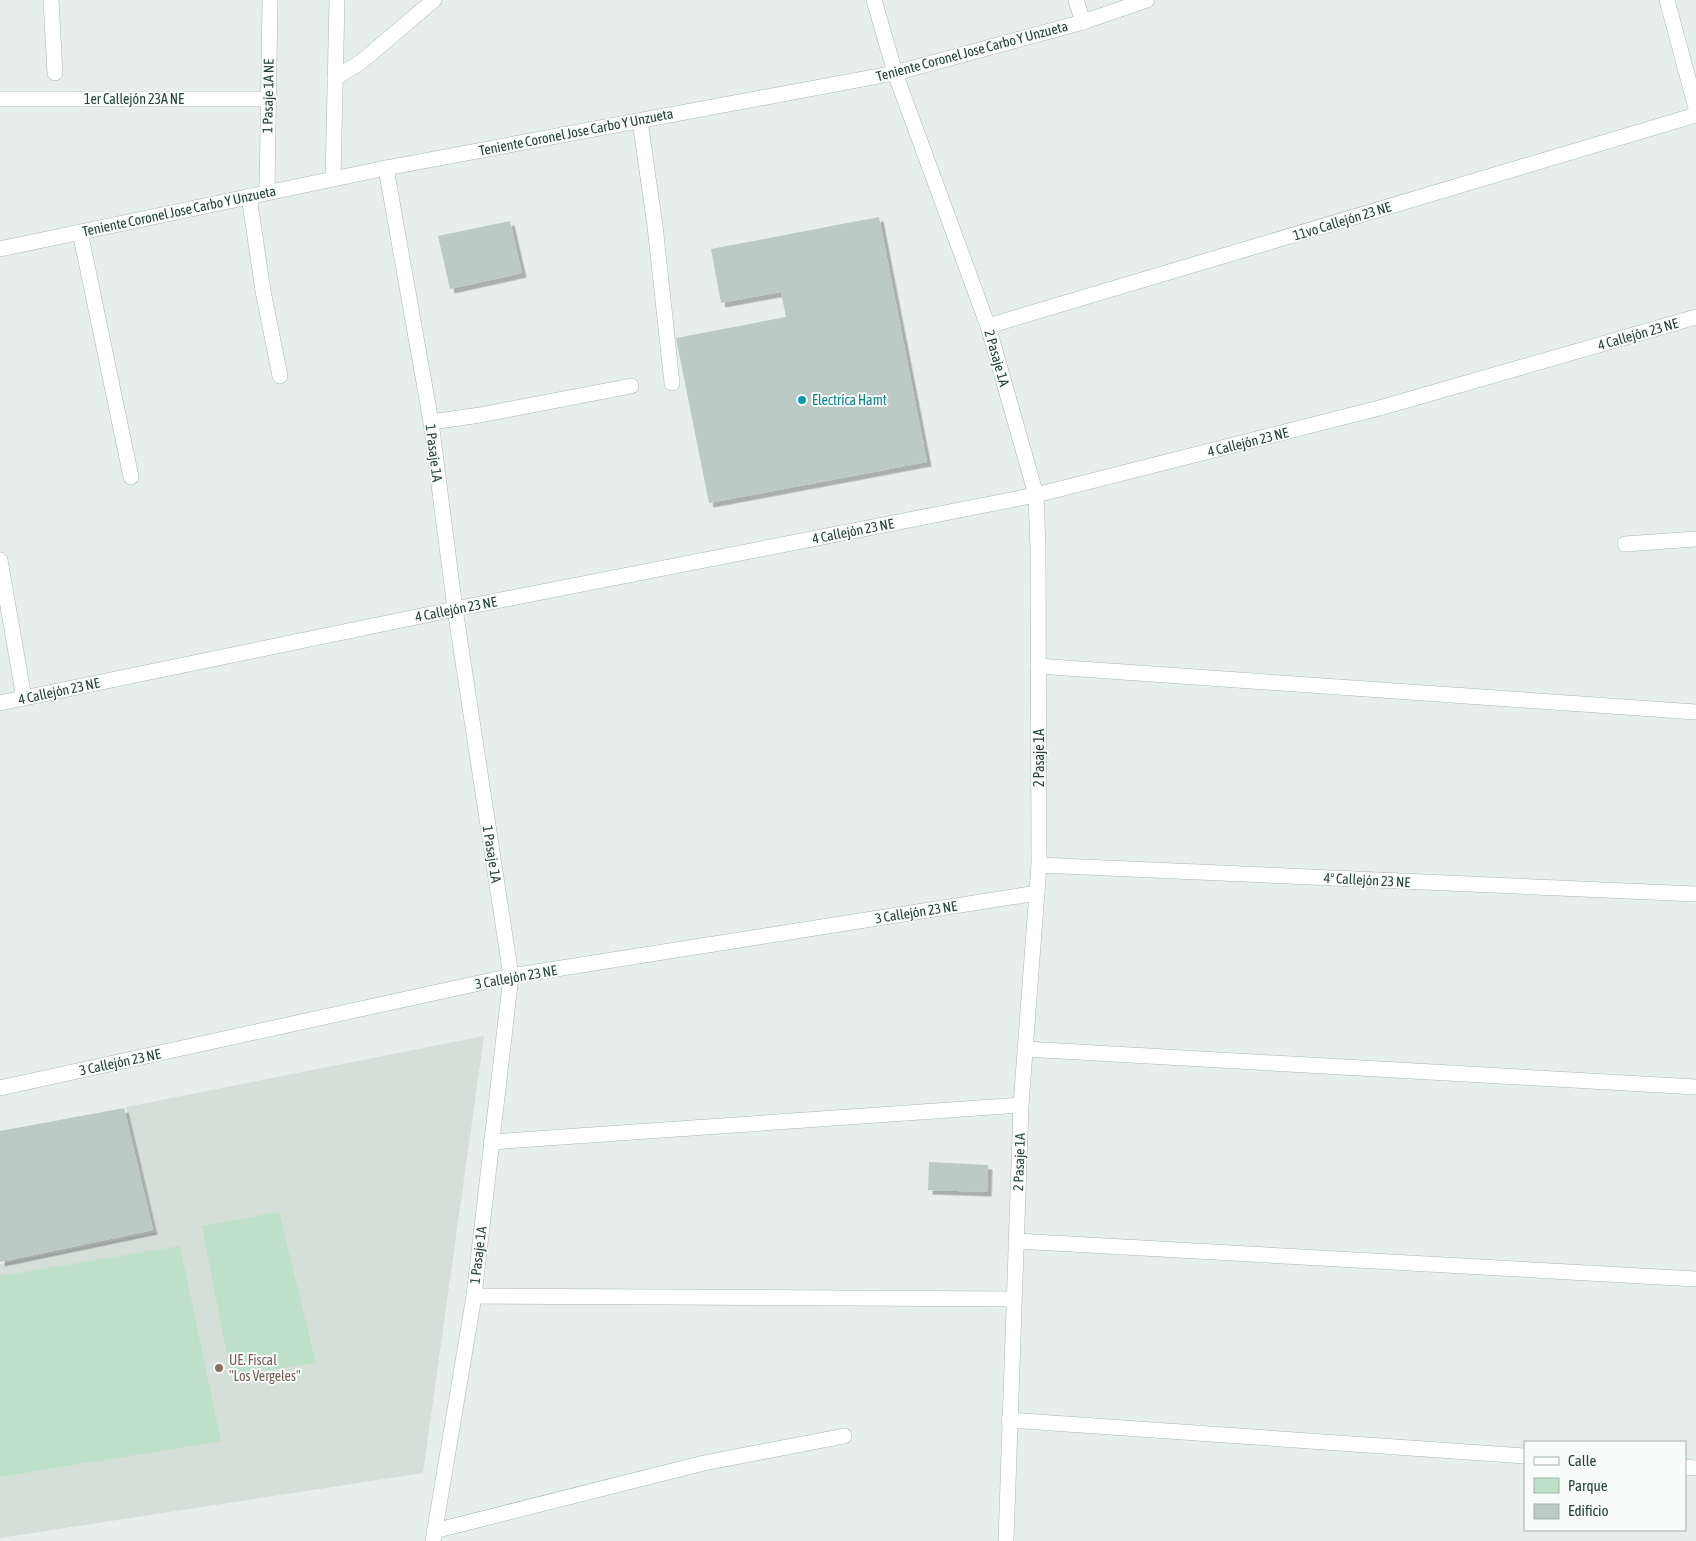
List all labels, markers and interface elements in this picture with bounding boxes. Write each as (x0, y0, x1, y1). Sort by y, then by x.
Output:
street label: Teniente Coronel Jose Carbo Y Unzueta (874, 18, 1070, 84)
street label: 1 Pasaje 1A NE (259, 59, 277, 133)
street label: 1er Callejón 23A NE (84, 91, 184, 107)
street label: Teniente Coronel Jose Carbo Y Unzueta (477, 105, 675, 159)
street label: Teniente Coronel Jose Carbo Y Unzueta (81, 183, 277, 239)
street label: 11vo Callejón 23 NE (1291, 198, 1393, 243)
street label: 4 Callejón 23 NE (1596, 315, 1680, 353)
street label: 2 Pasaje 1A (981, 328, 1013, 388)
place label: Electríca Hamt (812, 392, 887, 408)
marker: Electríca Hamt (796, 394, 808, 406)
street label: 1 Pasaje 1A (423, 423, 445, 483)
street label: 4 Callejón 23 NE (1206, 424, 1290, 460)
street label: 4 Callejón 23 NE (811, 515, 895, 547)
street label: 4 Callejón 23 NE (414, 593, 498, 625)
street label: 4 Callejón 23 NE (17, 675, 101, 707)
street label: 2 Pasaje 1A (1031, 729, 1047, 787)
street label: 1 Pasaje 1A (480, 824, 504, 884)
street label: 4° Callejón 23 NE (1323, 870, 1411, 890)
street label: 3 Callejón 23 NE (874, 898, 958, 926)
street label: 3 Callejón 23 NE (474, 962, 558, 992)
street label: 3 Callejón 23 NE (78, 1046, 162, 1078)
street label: 2 Pasaje 1A (1010, 1133, 1028, 1191)
street label: 1 Pasaje 1A (467, 1225, 489, 1285)
place label: UE. Fiscal "Los Vergeles" (229, 1352, 301, 1384)
marker: UE. Fiscal "Los Vergeles" (213, 1362, 225, 1374)
legend (1524, 1441, 1686, 1531)
text: Calle (1568, 1452, 1597, 1469)
text: Parque (1568, 1477, 1608, 1494)
text: Edificio (1568, 1502, 1609, 1519)

